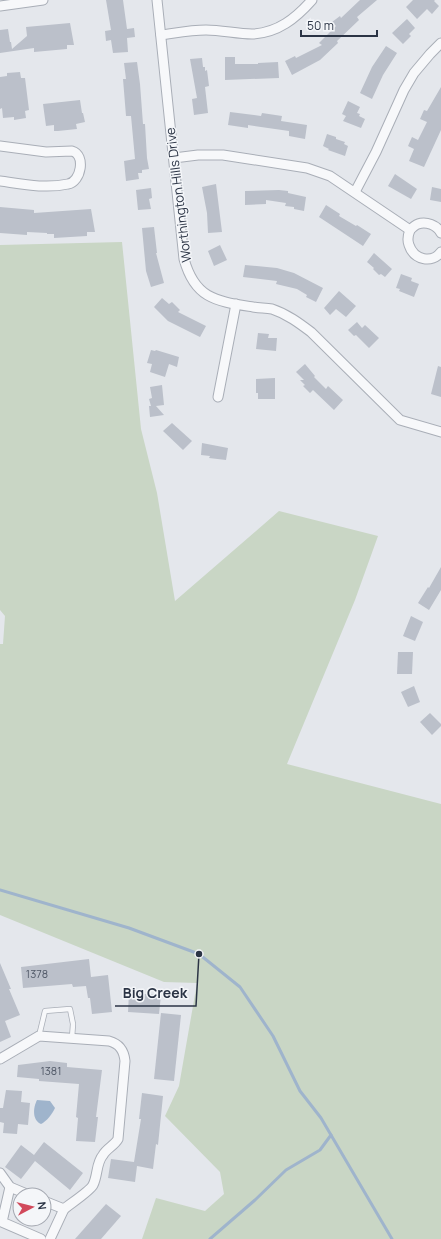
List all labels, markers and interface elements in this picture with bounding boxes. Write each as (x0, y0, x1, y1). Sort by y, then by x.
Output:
scale bar (301, 12, 377, 38)
text: 50 m (307, 17, 334, 34)
street label: Worthington Hills Drive (161, 126, 195, 264)
house number: 1378 (26, 966, 48, 981)
callout: Big Creek (115, 980, 196, 1006)
text: Big Creek (123, 983, 188, 1002)
house number: 1381 (40, 1063, 62, 1078)
north arrow (12, 1187, 52, 1227)
text: N (34, 1201, 50, 1211)

